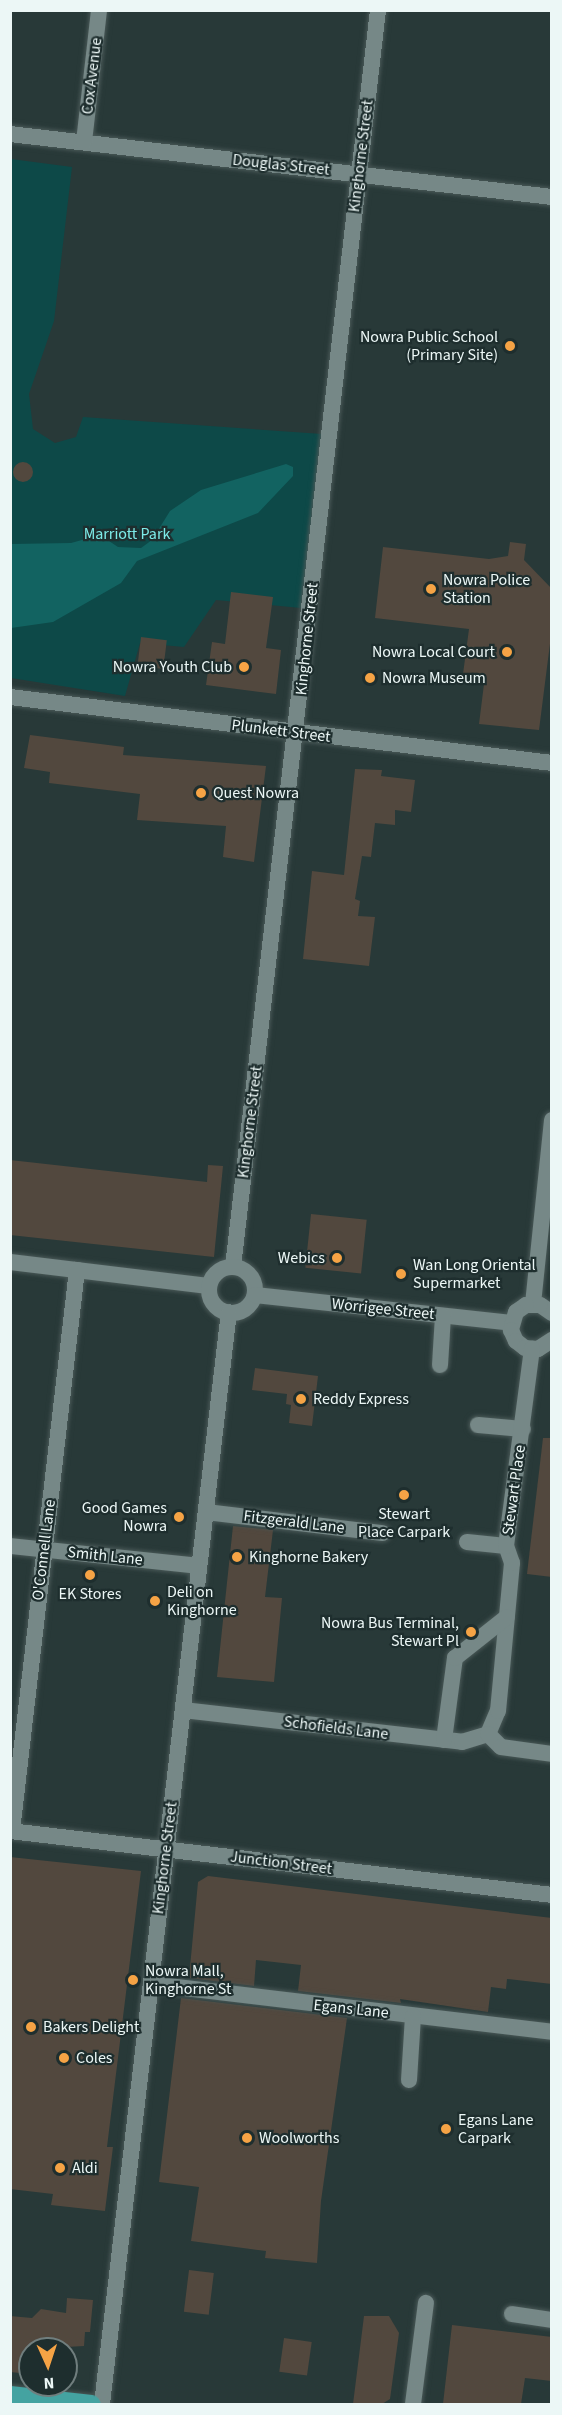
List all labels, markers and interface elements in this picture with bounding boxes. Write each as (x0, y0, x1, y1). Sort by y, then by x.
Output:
street label: Cox Avenue (78, 37, 106, 115)
street label: Kinghorne Street (345, 99, 377, 213)
street label: Douglas Street (232, 150, 330, 180)
place label: Nowra Public School (Primary Site) (360, 327, 498, 365)
marker: Nowra Public School (Primary Site) (503, 339, 517, 353)
park label: Marriott Park (84, 524, 170, 544)
place label: Nowra Police Station (443, 570, 530, 608)
street label: Kinghorne Street (292, 582, 322, 696)
marker: Nowra Police Station (424, 582, 438, 596)
place label: Nowra Local Court (372, 642, 495, 662)
marker: Nowra Local Court (500, 645, 514, 659)
place label: Nowra Youth Club (113, 657, 232, 677)
marker: Nowra Youth Club (237, 660, 251, 674)
place label: Nowra Museum (382, 668, 486, 688)
marker: Nowra Museum (363, 671, 377, 685)
street label: Plunkett Street (230, 715, 332, 747)
place label: Quest Nowra (213, 783, 299, 803)
marker: Quest Nowra (194, 786, 208, 800)
street label: Kinghorne Street (234, 1065, 266, 1179)
place label: Webics (278, 1248, 325, 1268)
marker: Webics (330, 1251, 344, 1265)
place label: Wan Long Oriental Supermarket (413, 1255, 536, 1293)
marker: Wan Long Oriental Supermarket (394, 1267, 408, 1281)
street label: Worrigee Street (331, 1294, 435, 1324)
place label: Reddy Express (313, 1389, 409, 1409)
marker: Reddy Express (294, 1392, 308, 1406)
street label: Stewart Place (498, 1444, 530, 1536)
marker: Stewart Place Carpark (397, 1488, 411, 1502)
street label: O'Connell Lane (28, 1498, 60, 1602)
place label: Good Games Nowra (82, 1498, 167, 1536)
place label: Stewart Place Carpark (358, 1504, 450, 1542)
street label: Fitzgerald Lane (242, 1506, 346, 1538)
marker: Good Games Nowra (172, 1510, 186, 1524)
street label: Smith Lane (66, 1543, 144, 1569)
place label: Kinghorne Bakery (249, 1547, 368, 1567)
marker: Kinghorne Bakery (230, 1550, 244, 1564)
marker: EK Stores (83, 1568, 97, 1582)
place label: Deli on Kinghorne (167, 1582, 237, 1620)
place label: EK Stores (59, 1584, 121, 1604)
marker: Deli on Kinghorne (148, 1594, 162, 1608)
place label: Nowra Bus Terminal, Stewart Pl (321, 1613, 459, 1651)
marker: Nowra Bus Terminal, Stewart Pl (464, 1625, 478, 1639)
street label: Schofields Lane (283, 1712, 389, 1744)
street label: Kinghorne Street (149, 1801, 181, 1915)
street label: Junction Street (229, 1847, 333, 1879)
place label: Nowra Mall, Kinghorne St (145, 1961, 231, 1999)
marker: Nowra Mall, Kinghorne St (126, 1973, 140, 1987)
street label: Egans Lane (312, 1996, 390, 2022)
place label: Bakers Delight (43, 2017, 139, 2037)
marker: Bakers Delight (24, 2020, 38, 2034)
place label: Coles (76, 2048, 113, 2068)
marker: Coles (57, 2051, 71, 2065)
place label: Egans Lane Carpark (458, 2110, 533, 2148)
marker: Egans Lane Carpark (439, 2122, 453, 2136)
place label: Woolworths (259, 2128, 339, 2148)
marker: Woolworths (240, 2131, 254, 2145)
place label: Aldi (72, 2158, 98, 2178)
marker: Aldi (53, 2161, 67, 2175)
north arrow (18, 2337, 78, 2397)
text: N (43, 2372, 55, 2394)

